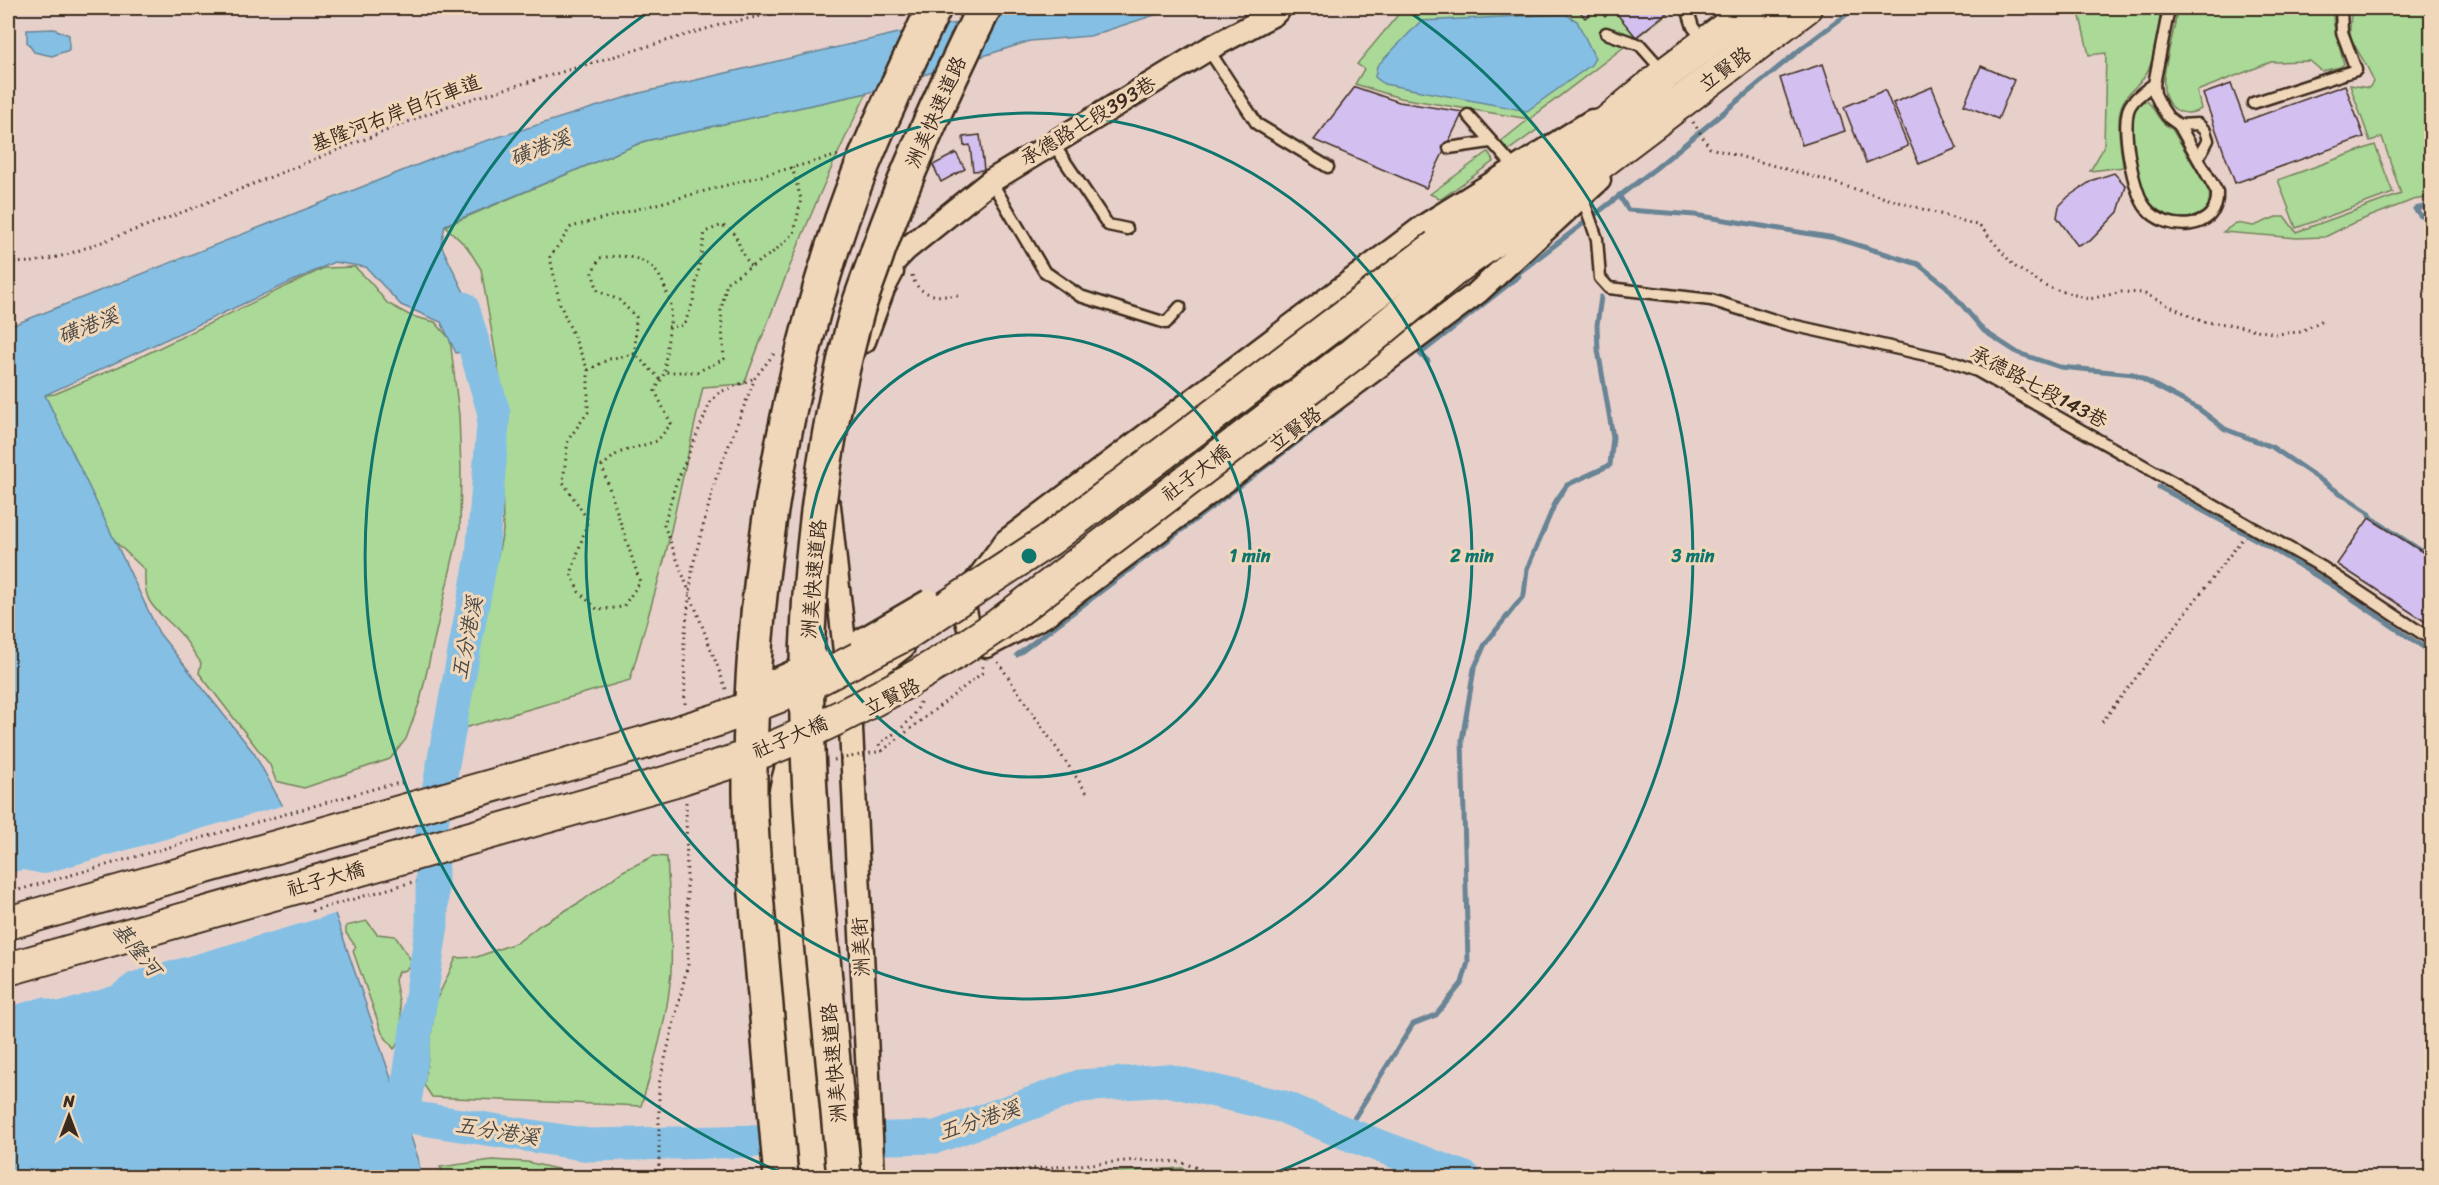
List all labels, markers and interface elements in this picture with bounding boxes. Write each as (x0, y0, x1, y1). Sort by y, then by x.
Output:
street label: 立賢路 (1691, 36, 1760, 101)
street label: 洲美快速道路 (896, 49, 977, 174)
street label: 基隆河右岸自行車道 (306, 64, 486, 162)
street label: 承德路七段393巷 (1013, 66, 1164, 176)
water label: 磺港溪 (504, 119, 577, 177)
water label: 磺港溪 (52, 297, 125, 355)
street label: 承德路七段143巷 (1964, 336, 2115, 439)
street label: 立賢路 (1261, 396, 1330, 461)
street label: 社子大橋 (1154, 435, 1238, 511)
street label: 洲美快速道路 (791, 517, 837, 640)
text: 1 min (1230, 540, 1271, 572)
text: 2 min (1449, 540, 1494, 572)
text: 3 min (1670, 540, 1715, 572)
centre of rings (1019, 546, 1039, 566)
water label: 五分港溪 (440, 592, 494, 683)
street label: 立賢路 (857, 668, 928, 726)
street label: 社子大橋 (746, 705, 834, 769)
street label: 社子大橋 (283, 851, 369, 907)
water label: 基隆河 (102, 913, 173, 988)
street label: 洲美街 (842, 916, 880, 978)
street label: 洲美快速道路 (811, 1001, 857, 1124)
north arrow (39, 1086, 99, 1146)
text: N (62, 1087, 75, 1116)
water label: 五分港溪 (933, 1089, 1026, 1151)
water label: 五分港溪 (453, 1106, 542, 1156)

